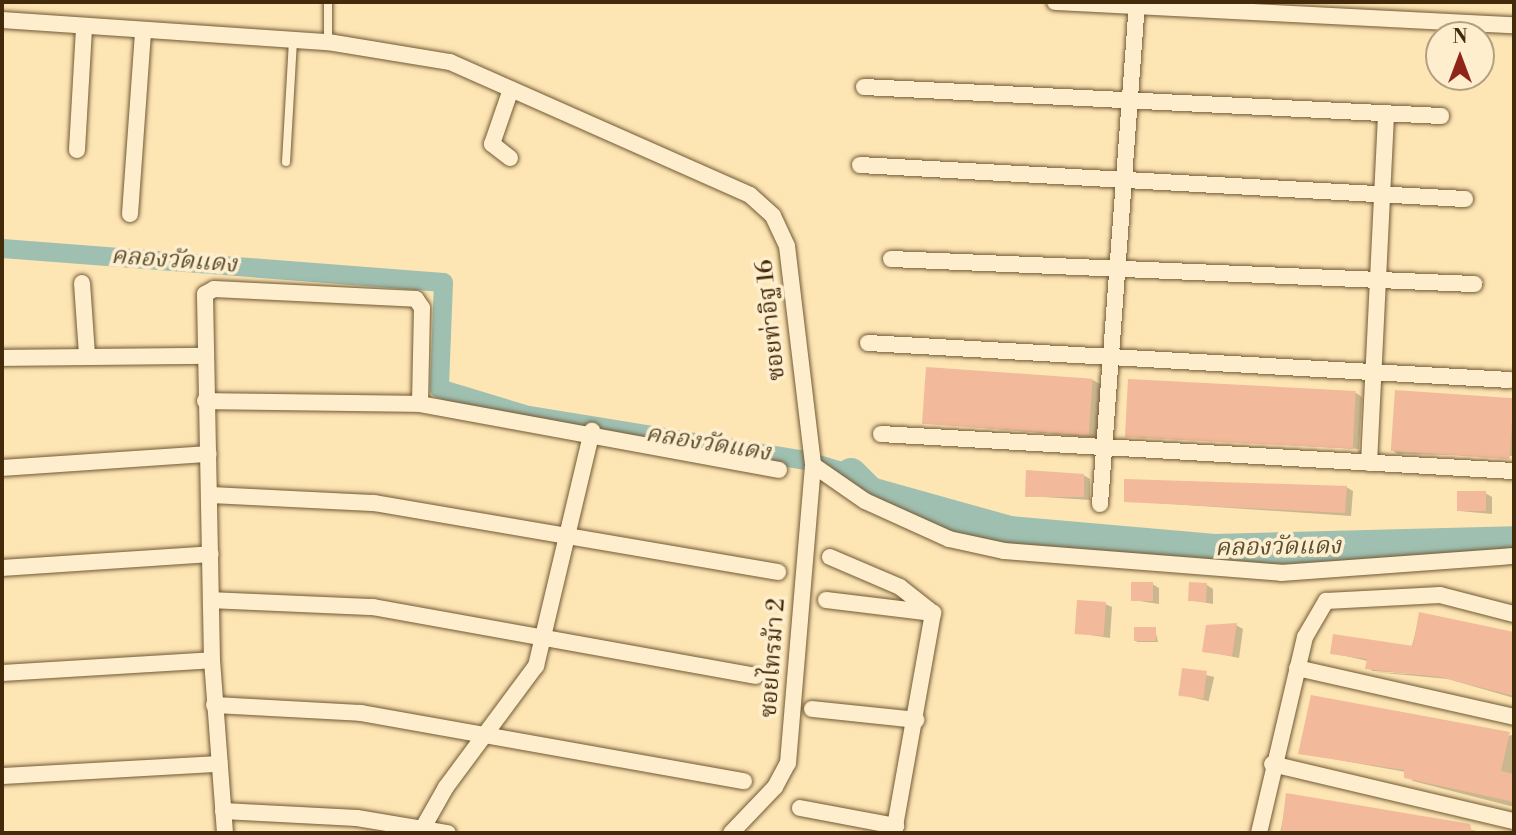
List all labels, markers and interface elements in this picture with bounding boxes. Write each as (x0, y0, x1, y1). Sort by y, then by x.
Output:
north arrow (1425, 21, 1495, 91)
text: N (1452, 25, 1468, 49)
water label: คลองวัดแดง (110, 242, 238, 280)
street label: ซอยท่าอิฐ 16 (751, 258, 791, 382)
water label: คลองวัดแดง (643, 420, 773, 468)
water label: คลองวัดแดง (1215, 533, 1341, 563)
street label: ซอยไทรม้า 2 (755, 597, 791, 719)

